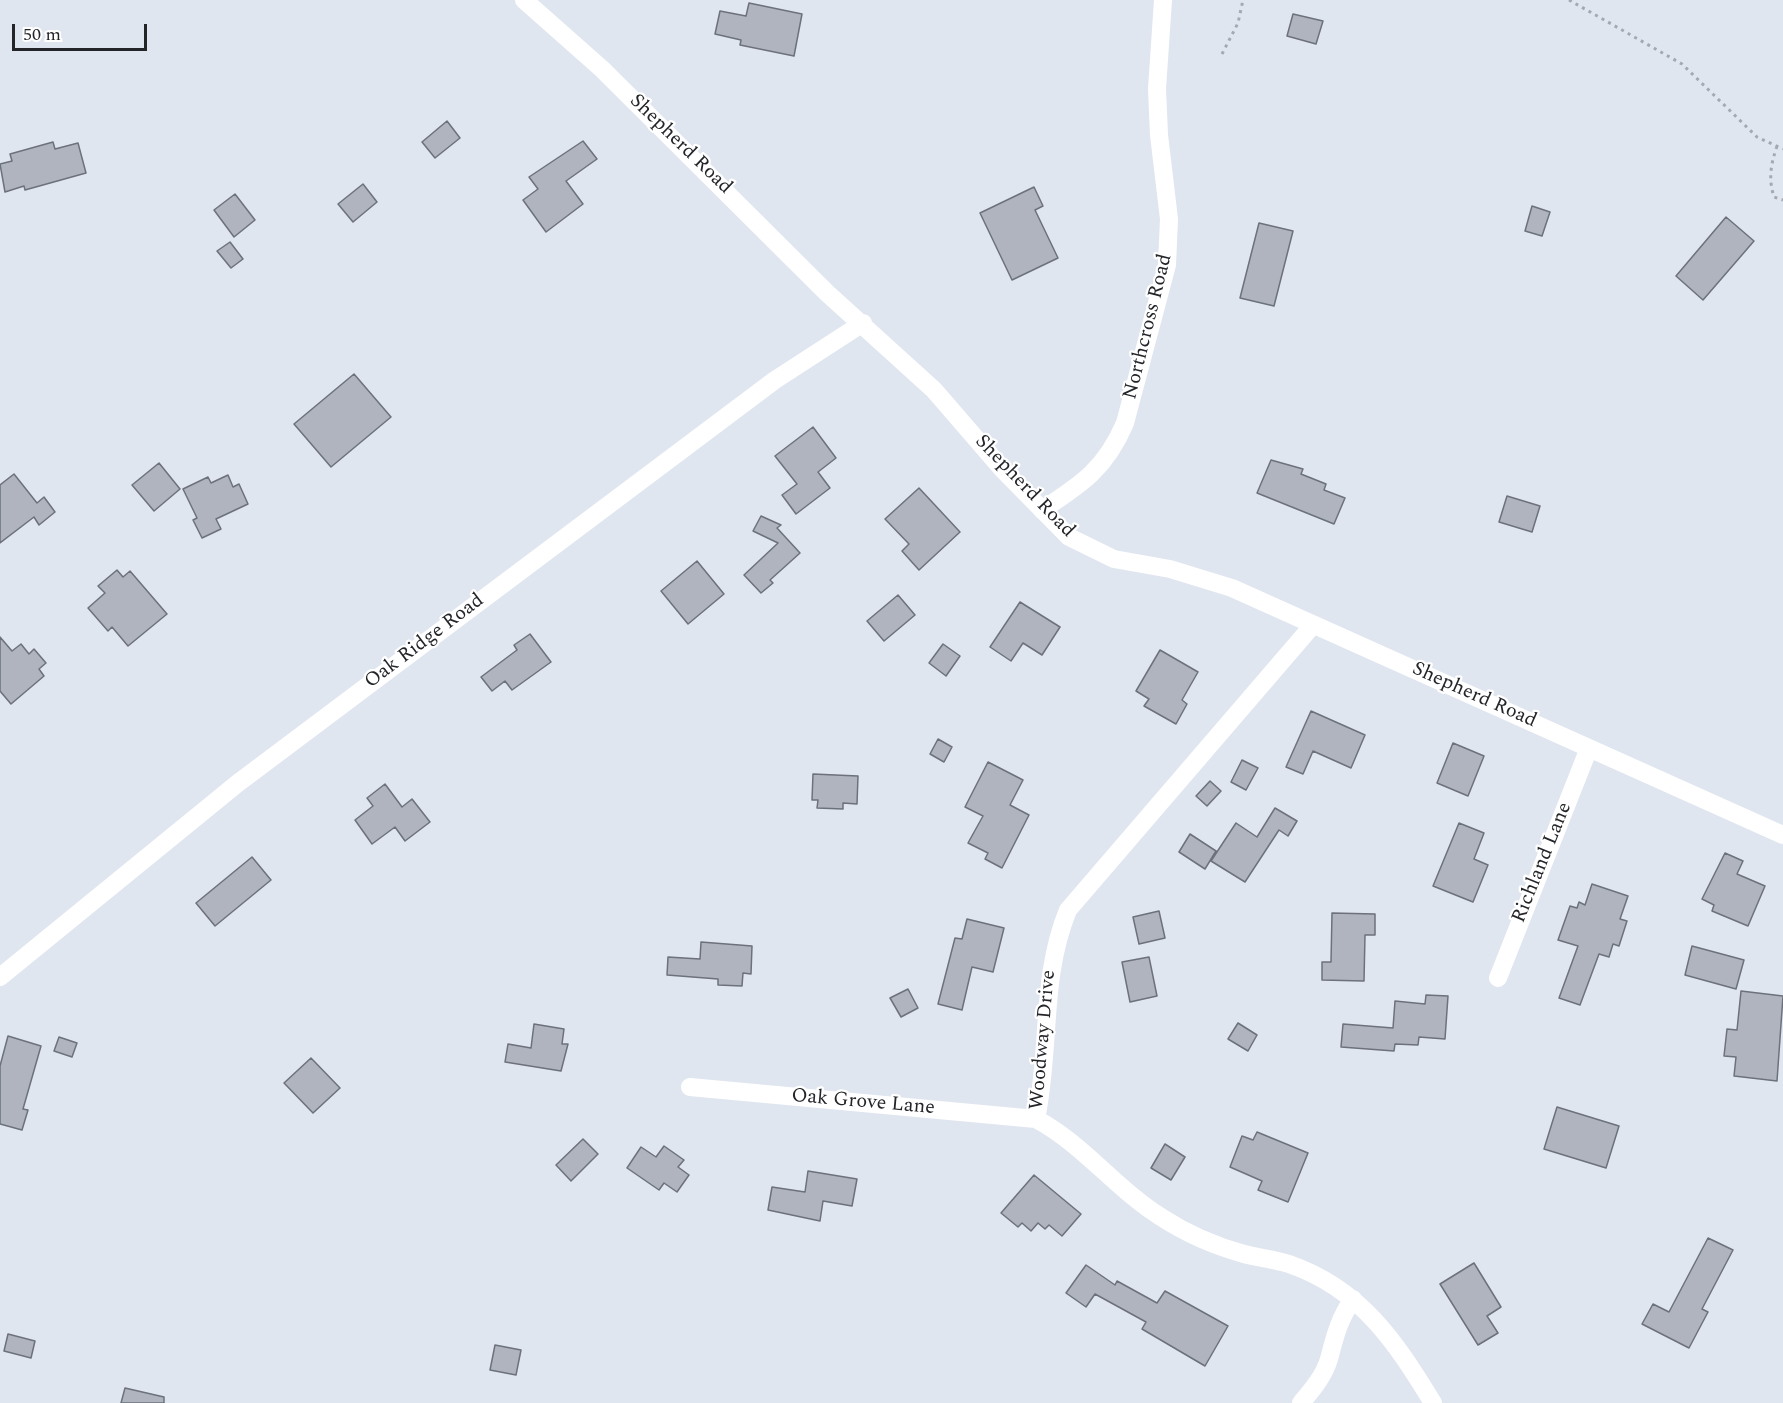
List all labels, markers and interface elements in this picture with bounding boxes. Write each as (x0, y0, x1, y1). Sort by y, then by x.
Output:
scale bar (15, 12, 150, 50)
text: 50 m (23, 21, 61, 48)
street label: Shepherd Road (624, 90, 736, 200)
street label: Northcross Road (1119, 252, 1179, 402)
street label: Shepherd Road (969, 431, 1079, 543)
street label: Oak Ridge Road (361, 589, 489, 695)
street label: Shepherd Road (1408, 658, 1540, 734)
street label: Richland Lane (1508, 799, 1578, 927)
street label: Woodway Drive (1026, 969, 1062, 1111)
street label: Oak Grove Lane (790, 1085, 936, 1121)

